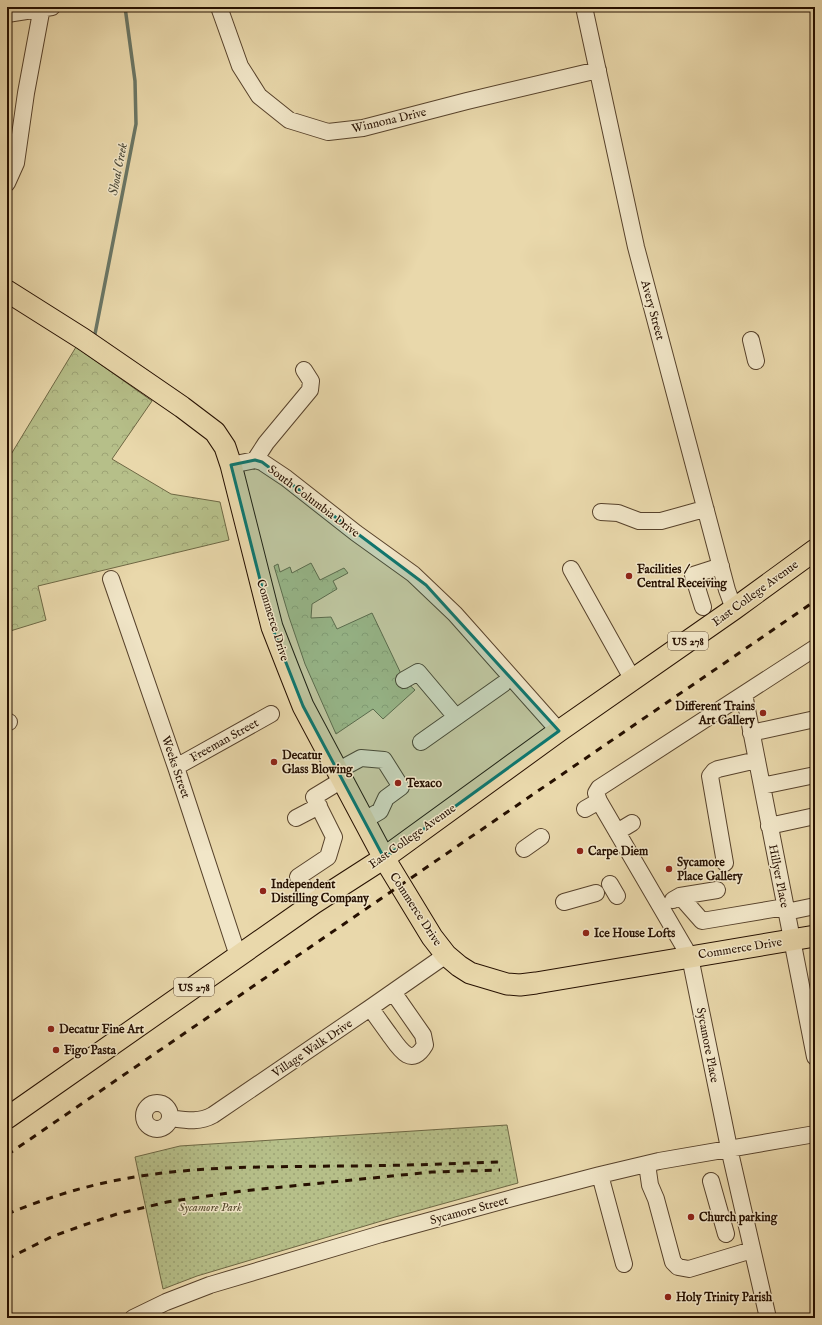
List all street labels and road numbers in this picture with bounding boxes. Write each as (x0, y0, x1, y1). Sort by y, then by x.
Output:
street label: Winnona Drive (350, 105, 428, 136)
street label: Avery Street (637, 278, 668, 342)
street label: South Columbia Drive (265, 462, 363, 541)
street label: East College Avenue (709, 557, 802, 630)
street label: Commerce Drive (253, 577, 292, 663)
road number: US 278 (668, 632, 708, 650)
street label: Freeman Street (187, 715, 261, 765)
street label: Weeks Street (158, 734, 193, 800)
street label: East College Avenue (366, 801, 459, 872)
street label: Hillyer Place (765, 843, 792, 910)
street label: Commerce Drive (386, 870, 445, 949)
street label: Commerce Drive (697, 934, 784, 963)
road number: US 278 (174, 978, 214, 996)
street label: Sycamore Place (693, 1006, 722, 1084)
street label: Village Walk Drive (268, 1016, 356, 1081)
street label: Sycamore Street (429, 1193, 510, 1228)

